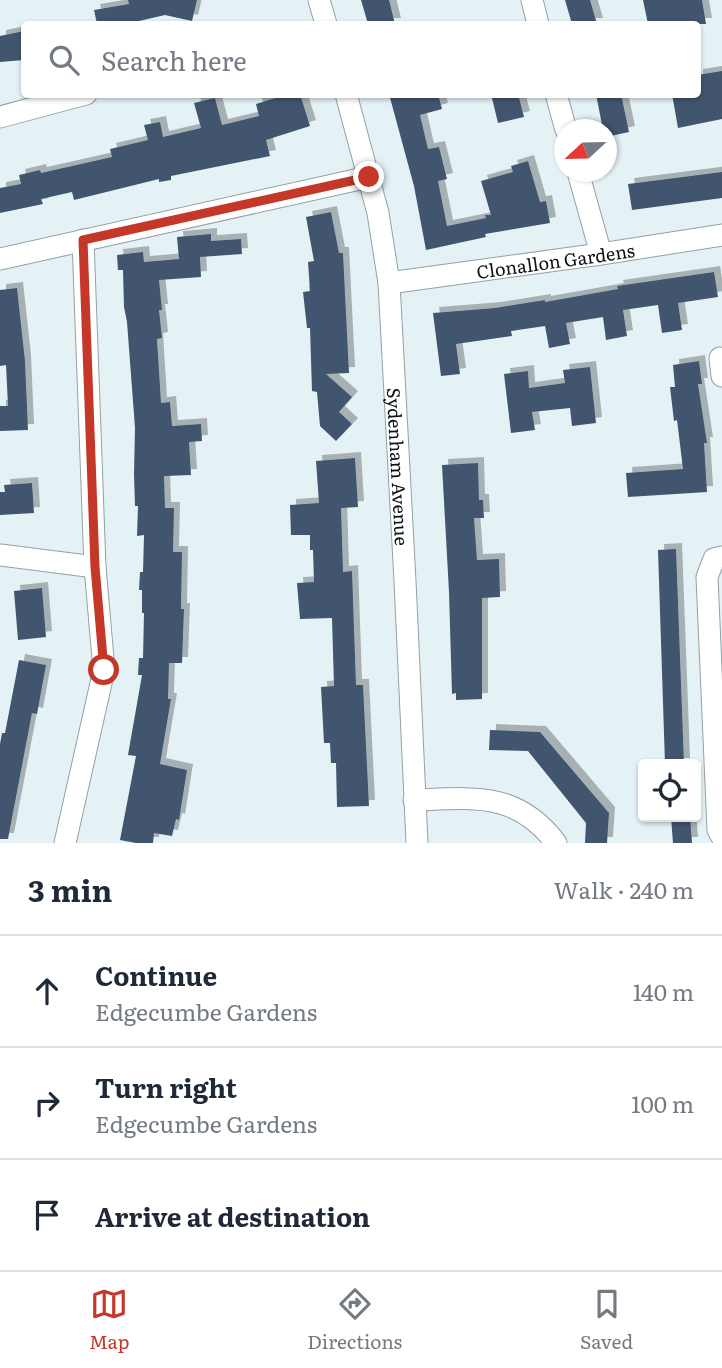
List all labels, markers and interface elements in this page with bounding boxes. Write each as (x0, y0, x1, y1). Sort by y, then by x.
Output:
search box (21, 21, 701, 98)
text: Search here (101, 40, 247, 79)
icon: search (45, 41, 83, 79)
north arrow (554, 119, 617, 182)
route end (353, 161, 384, 192)
street label: Clonallon Gardens (475, 235, 636, 284)
street label: Sydenham Avenue (381, 387, 417, 546)
route start (88, 654, 119, 685)
map controls (638, 759, 701, 822)
button: locate (638, 759, 701, 822)
text: 3 min (28, 867, 112, 911)
text: Walk · 240 m (554, 872, 694, 906)
text: Continue (95, 955, 217, 994)
icon: ahead (28, 972, 66, 1010)
text: 140 m (633, 974, 694, 1008)
text: Edgecumbe Gardens (95, 994, 317, 1028)
text: Turn right (95, 1067, 237, 1106)
icon: right (28, 1084, 66, 1122)
text: 100 m (631, 1086, 694, 1120)
text: Edgecumbe Gardens (95, 1106, 317, 1140)
icon: arrive (28, 1196, 66, 1234)
text: Arrive at destination (95, 1196, 370, 1235)
tab: Map (89, 1285, 129, 1355)
tab: Directions (307, 1285, 402, 1355)
tab: Saved (580, 1285, 633, 1355)

